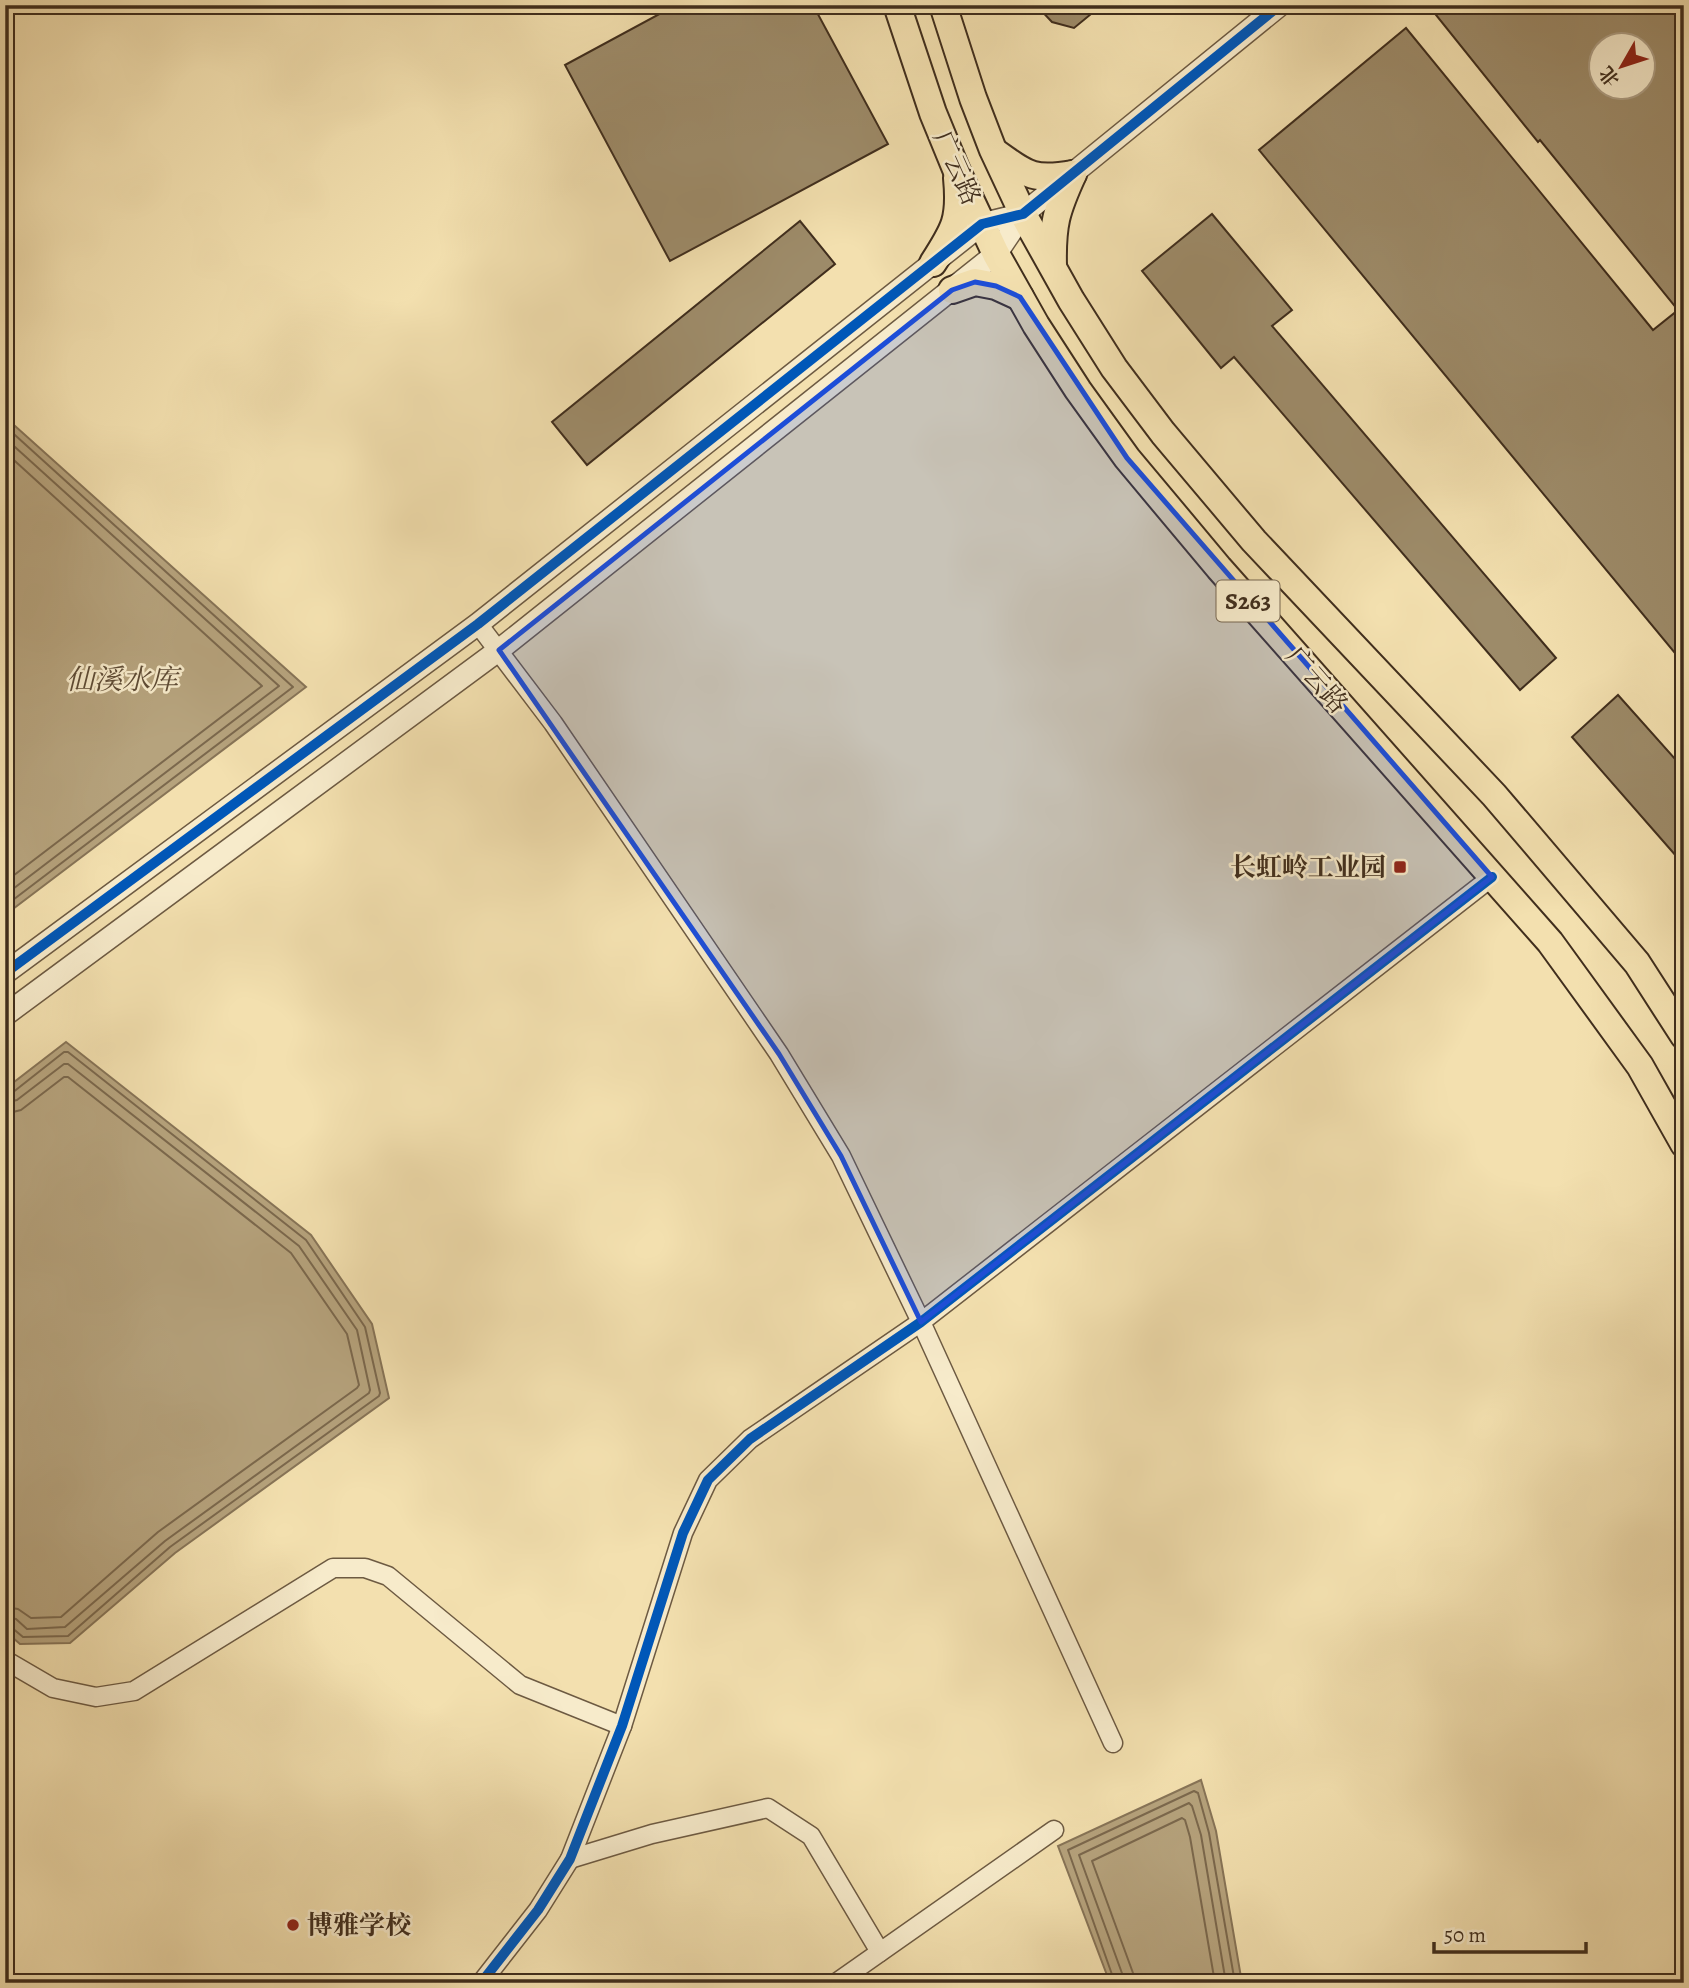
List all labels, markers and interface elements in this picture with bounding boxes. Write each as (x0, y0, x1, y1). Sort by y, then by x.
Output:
north arrow (1588, 32, 1658, 102)
text: 北 (1593, 60, 1626, 92)
street label: 广云路 (925, 125, 989, 211)
road number: S263 (1216, 580, 1280, 622)
street label: 广云路 (1278, 639, 1356, 721)
water label: 仙溪水库 (66, 661, 182, 699)
place label: 长虹岭工业园 (1230, 850, 1386, 885)
marker: 长虹岭工业园 (1392, 859, 1408, 875)
place label: 博雅学校 (307, 1908, 411, 1943)
scale bar (1434, 1911, 1586, 1955)
marker: 博雅学校 (285, 1917, 301, 1933)
text: 50 m (1444, 1921, 1486, 1949)

